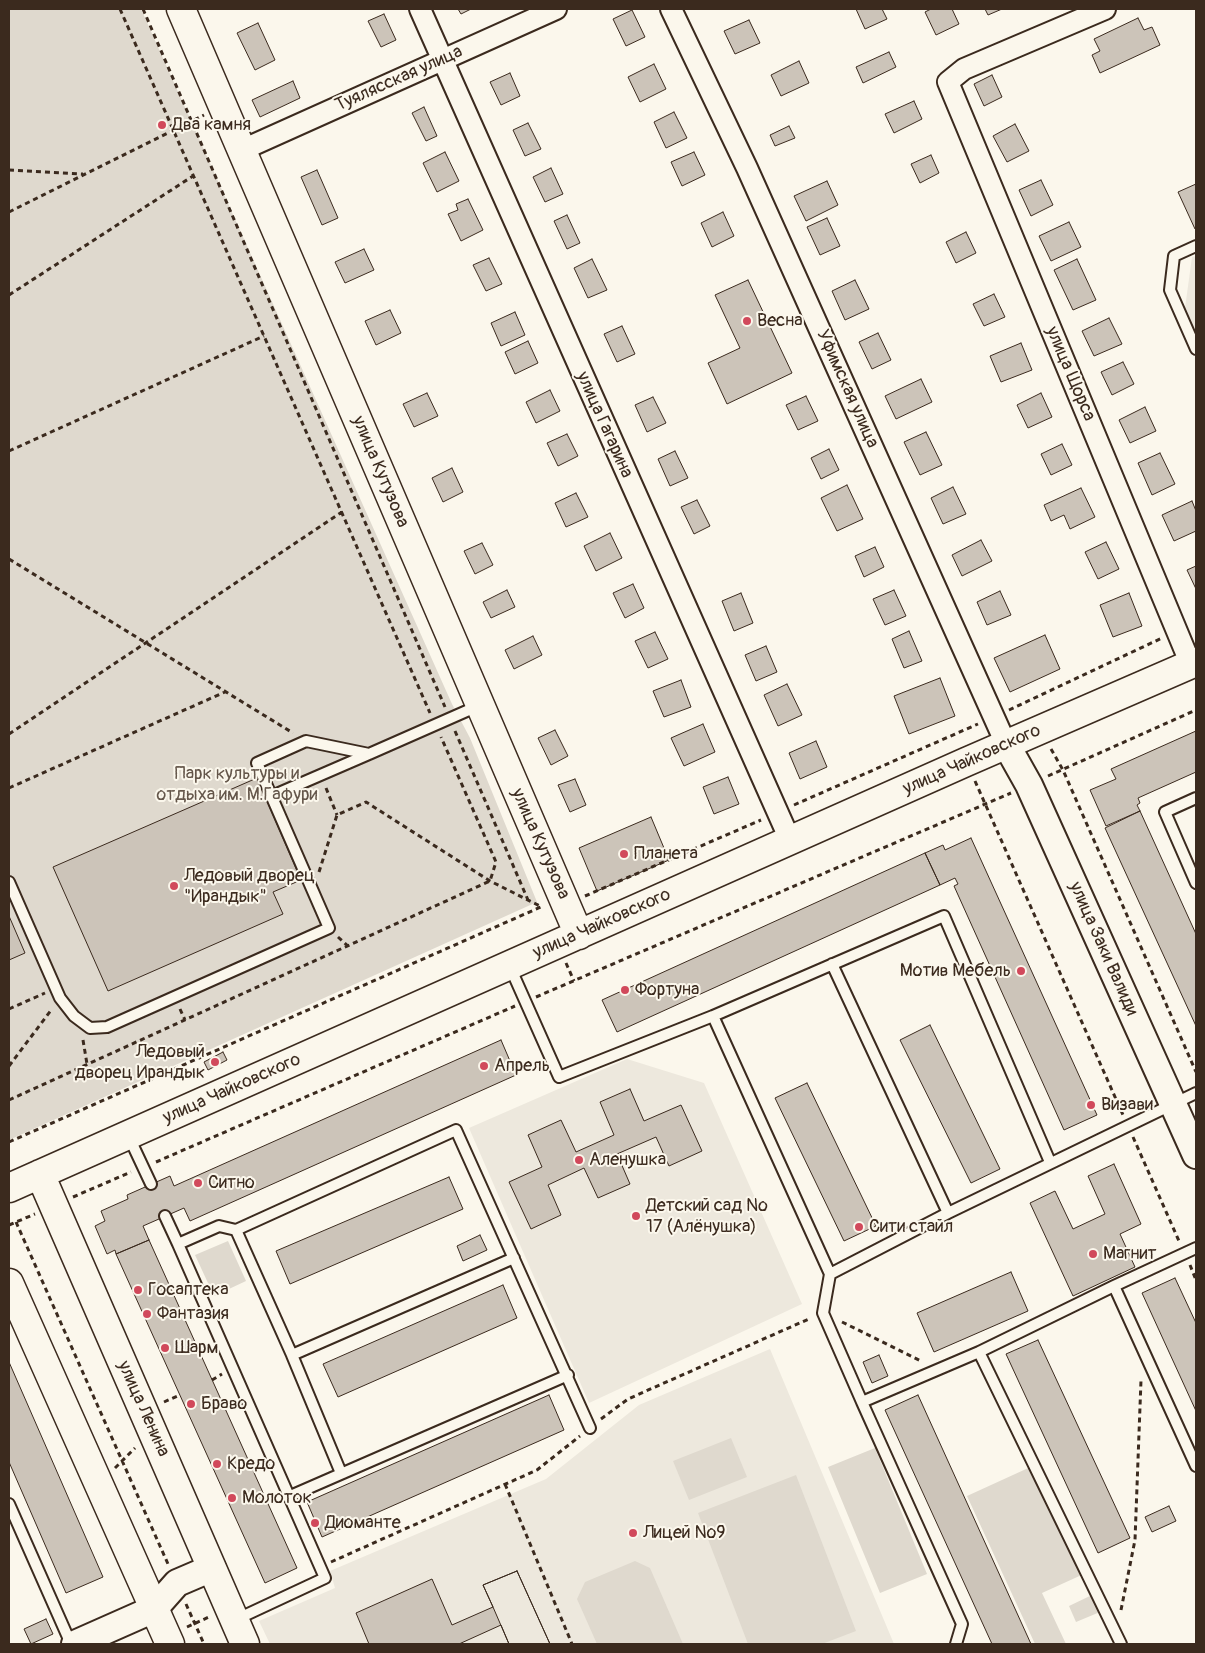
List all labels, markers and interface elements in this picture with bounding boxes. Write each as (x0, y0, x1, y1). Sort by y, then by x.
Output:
street label: Туялясская улица (332, 41, 466, 117)
place label: Два камня (172, 114, 251, 136)
marker: Два камня (156, 119, 168, 131)
place label: Весна (757, 310, 803, 332)
marker: Весна (741, 315, 753, 327)
street label: улица Щорса (1040, 324, 1100, 424)
street label: Уфимская улица (811, 326, 883, 452)
street label: улица Гагарина (571, 368, 637, 482)
street label: улица Кутузова (347, 413, 413, 531)
street label: улица Чайковского (900, 720, 1044, 800)
park label: Парк культуры и отдыха им. М.Гафури (157, 763, 317, 806)
street label: улица Кутузова (506, 785, 574, 903)
place label: Планета (634, 843, 698, 865)
marker: Планета (618, 848, 630, 860)
place label: Ледовый дворец "Ирандык" (184, 865, 315, 908)
street label: улица Заки Валиди (1064, 879, 1142, 1019)
marker: Ледовый дворец "Ирандык" (168, 880, 180, 892)
street label: улица Чайковского (530, 884, 674, 964)
place label: Мотив Мебель (900, 960, 1011, 982)
marker: Мотив Мебель (1015, 965, 1027, 977)
place label: Фортуна (635, 979, 699, 1001)
marker: Фортуна (619, 984, 631, 996)
place label: Ледовый дворец Ирандык (75, 1041, 205, 1084)
street label: улица Чайковского (160, 1049, 304, 1129)
place label: Апрель (494, 1055, 550, 1077)
marker: Ледовый дворец Ирандык (209, 1056, 221, 1068)
marker: Апрель (478, 1060, 490, 1072)
place label: Визави (1101, 1094, 1153, 1116)
marker: Визави (1085, 1099, 1097, 1111)
place label: Аленушка (589, 1149, 666, 1171)
marker: Аленушка (573, 1154, 585, 1166)
place label: Ситно (208, 1172, 255, 1194)
marker: Ситно (192, 1177, 204, 1189)
place label: Детский сад № 17 (Алёнушка) (646, 1195, 768, 1238)
marker: Детский сад № 17 (Алёнушка) (630, 1210, 642, 1222)
place label: Сити стайл (869, 1216, 953, 1238)
marker: Сити стайл (853, 1221, 865, 1233)
place label: Магнит (1103, 1243, 1156, 1265)
marker: Магнит (1087, 1248, 1099, 1260)
place label: Госаптека (148, 1279, 229, 1301)
marker: Госаптека (132, 1284, 144, 1296)
place label: Фантазия (157, 1303, 229, 1325)
marker: Фантазия (141, 1308, 153, 1320)
place label: Шарм (175, 1337, 218, 1359)
marker: Шарм (159, 1342, 171, 1354)
street label: улица Ленина (112, 1358, 174, 1460)
place label: Браво (201, 1393, 247, 1415)
marker: Браво (185, 1398, 197, 1410)
place label: Кредо (227, 1453, 275, 1475)
marker: Кредо (211, 1458, 223, 1470)
place label: Молоток (242, 1487, 312, 1509)
marker: Молоток (226, 1492, 238, 1504)
place label: Диоманте (325, 1512, 401, 1534)
marker: Диоманте (309, 1517, 321, 1529)
place label: Лицей №9 (643, 1522, 726, 1544)
marker: Лицей №9 (627, 1527, 639, 1539)

